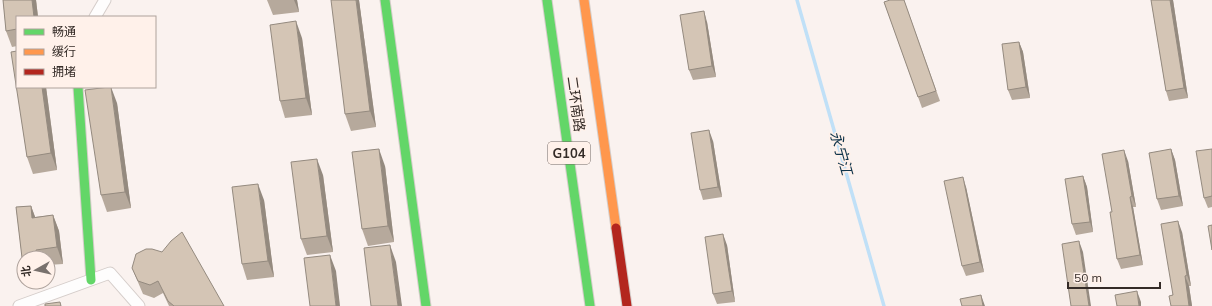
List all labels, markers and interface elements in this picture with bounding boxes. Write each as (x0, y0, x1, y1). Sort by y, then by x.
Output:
legend (16, 16, 156, 88)
text: 畅通 (52, 24, 76, 39)
text: 缓行 (52, 44, 76, 59)
text: 拥堵 (52, 64, 76, 79)
street label: 二环南路 (563, 75, 589, 133)
water label: 永宁江 (826, 129, 857, 179)
road number: G104 (548, 142, 590, 164)
north arrow (16, 250, 56, 290)
scale bar (1068, 264, 1160, 290)
text: 北 (18, 265, 34, 278)
text: 50 m (1074, 270, 1102, 285)

